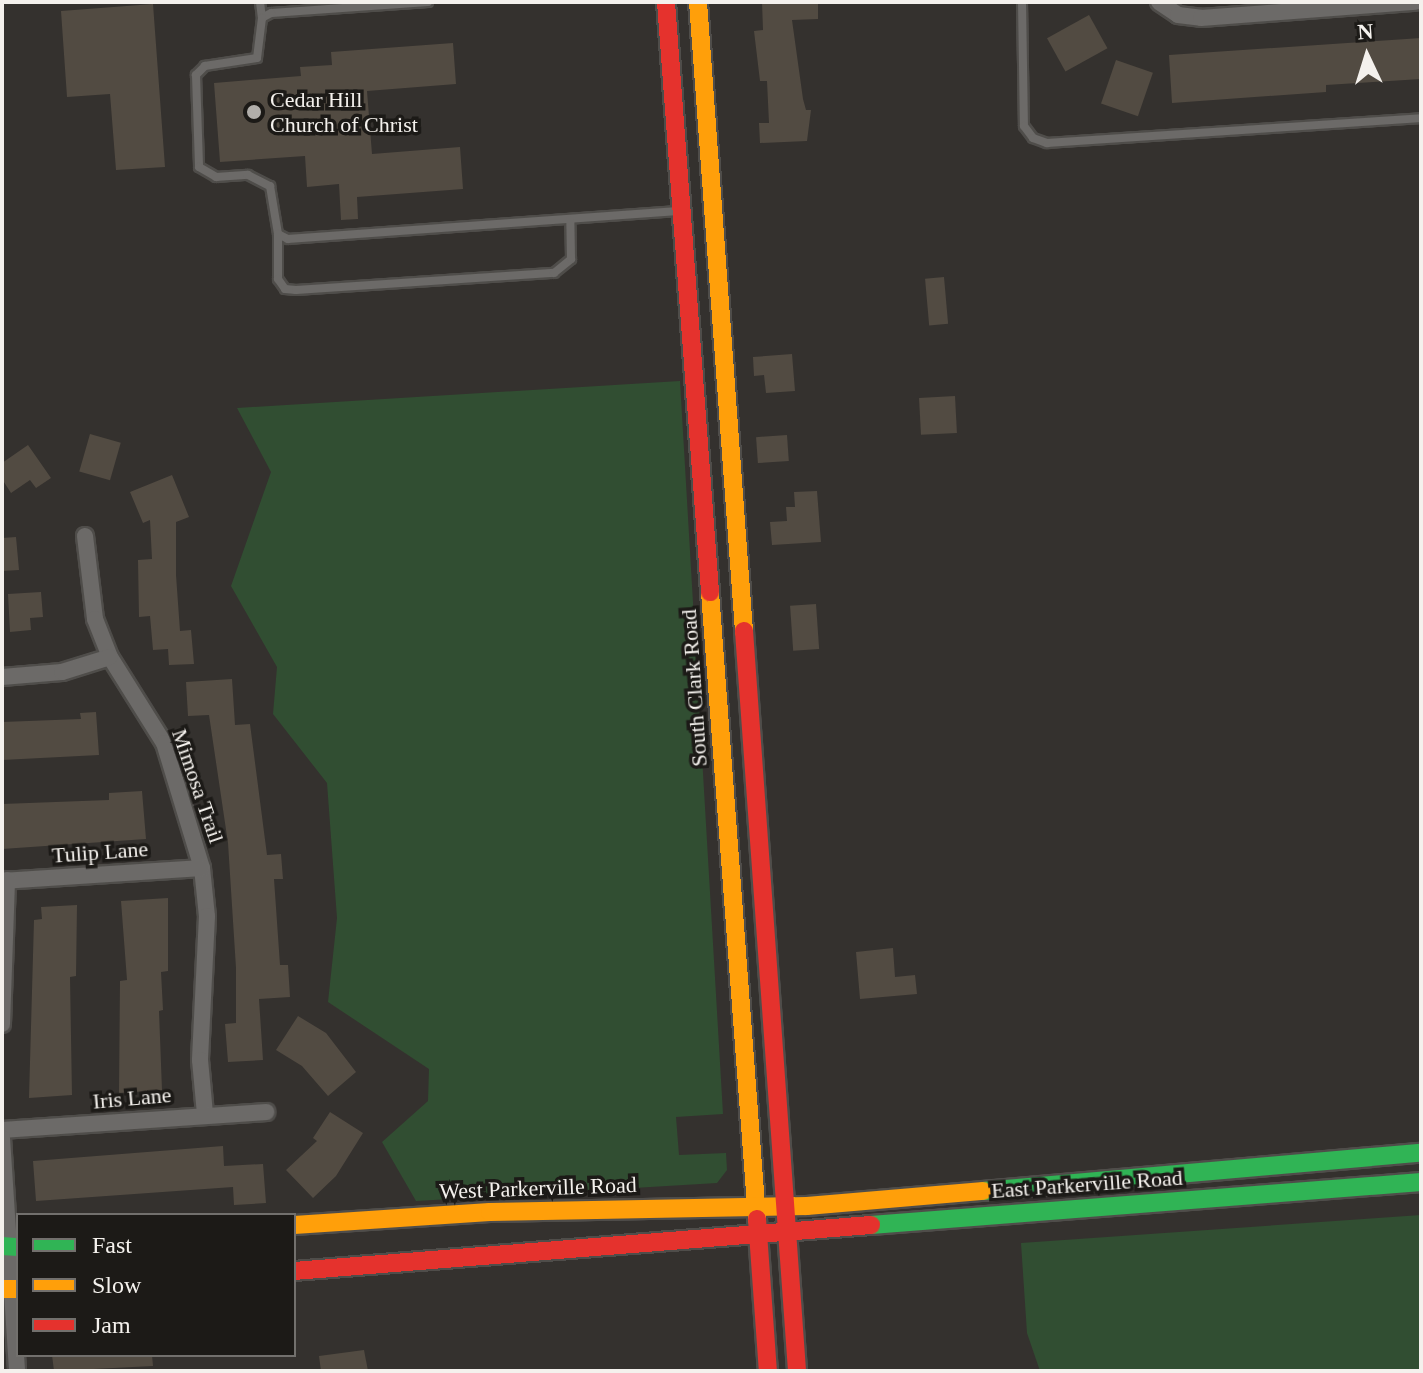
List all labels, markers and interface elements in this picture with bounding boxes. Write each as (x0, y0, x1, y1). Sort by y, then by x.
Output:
north arrow (1327, 16, 1407, 96)
text: N (1356, 19, 1374, 45)
place label: Cedar Hill Church of Christ (270, 86, 418, 138)
marker: Cedar Hill Church of Christ (245, 103, 263, 121)
street label: South Clark Road (675, 608, 713, 768)
street label: Mimosa Trail (166, 725, 230, 847)
street label: Tulip Lane (51, 835, 149, 869)
street label: Iris Lane (92, 1081, 172, 1115)
street label: East Parkerville Road (990, 1164, 1184, 1204)
street label: West Parkerville Road (439, 1171, 637, 1205)
legend (16, 1213, 296, 1357)
text: Fast (92, 1232, 132, 1258)
text: Slow (92, 1272, 141, 1298)
text: Jam (92, 1312, 131, 1338)

